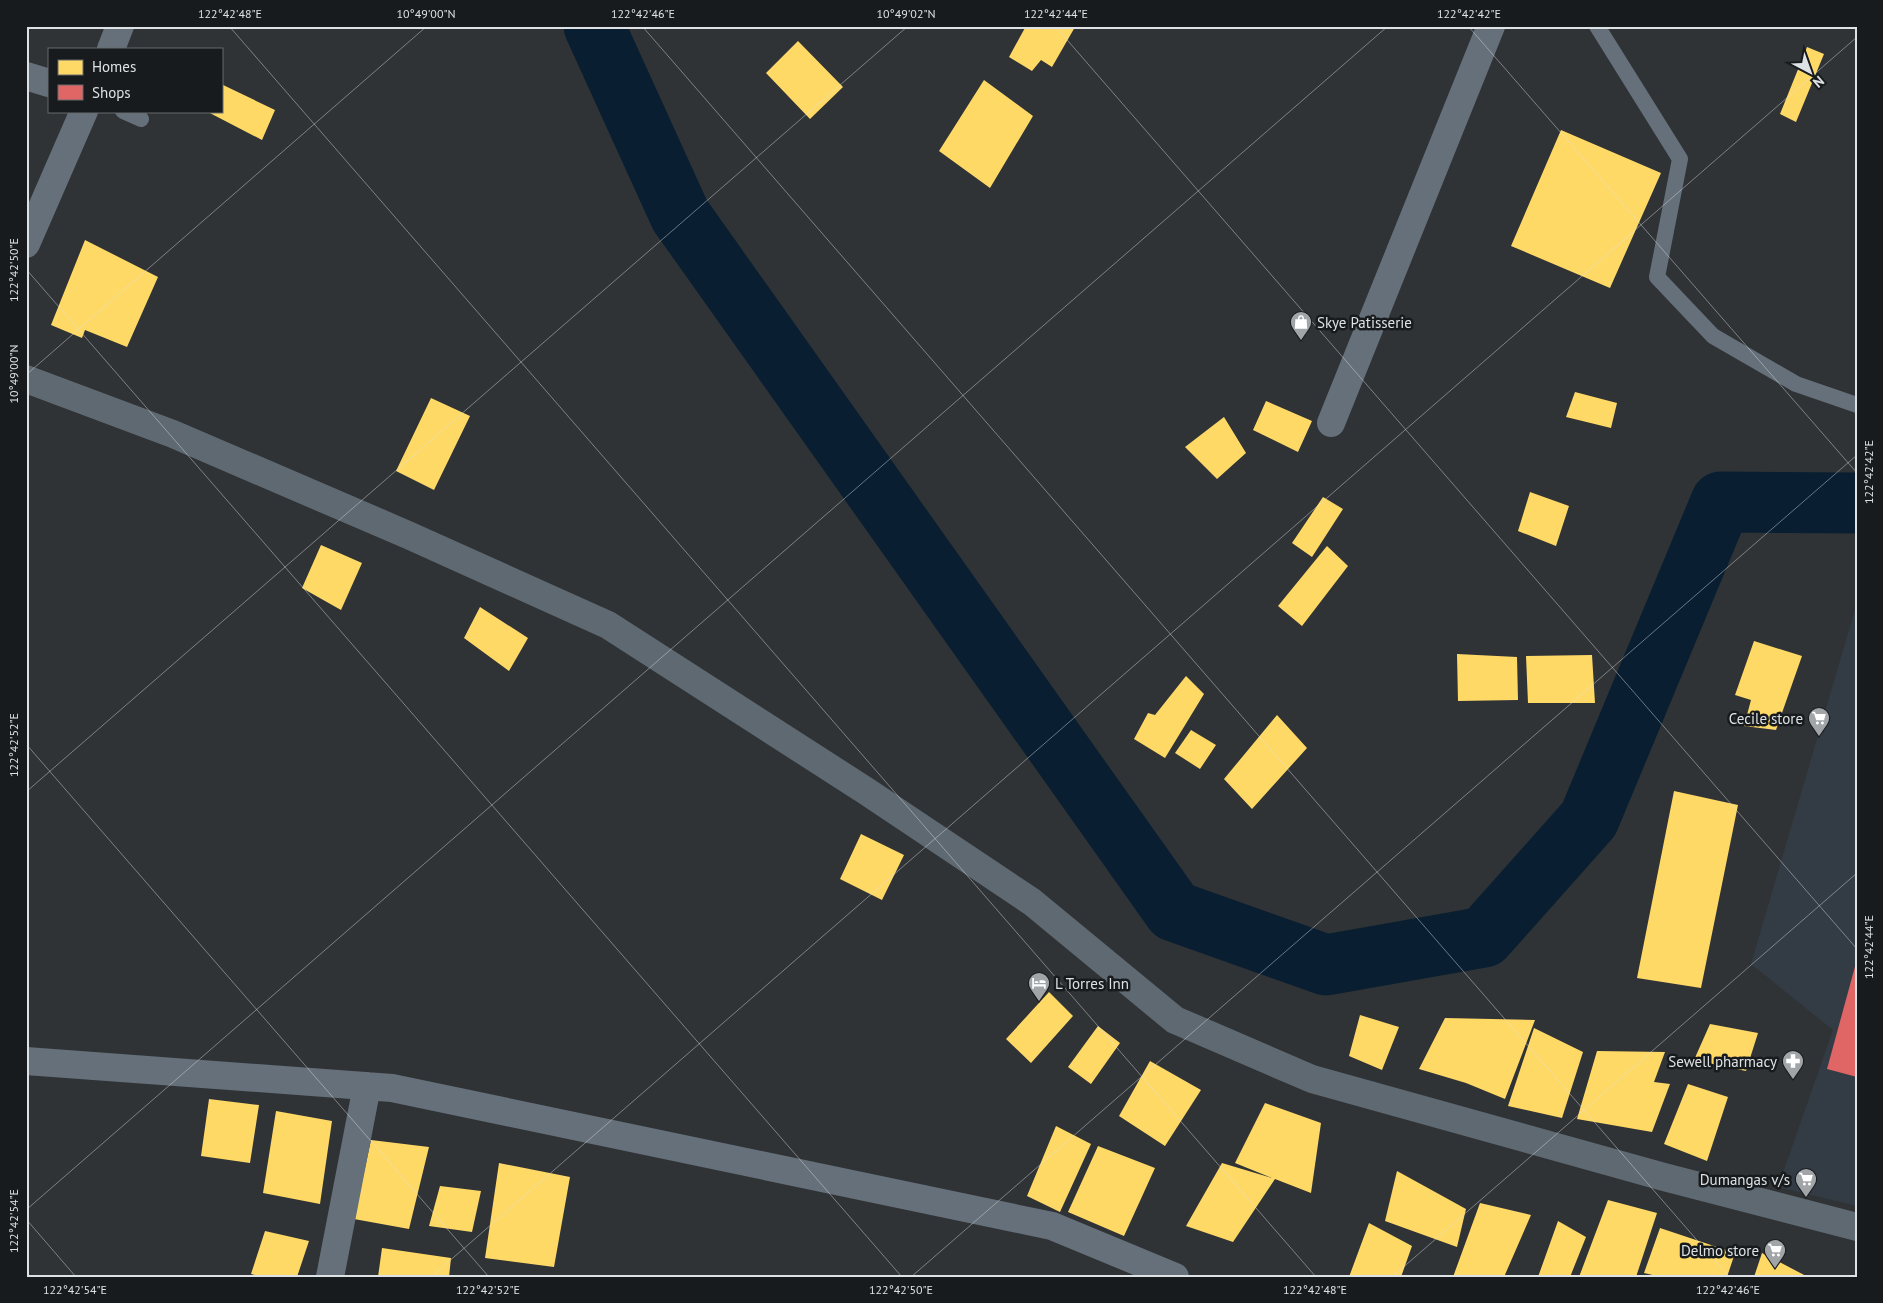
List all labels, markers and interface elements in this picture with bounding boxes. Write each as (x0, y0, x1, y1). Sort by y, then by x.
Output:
text: 122°42'48"E (198, 6, 262, 21)
text: 10°49'00"N (396, 6, 456, 21)
text: 122°42'46"E (611, 6, 675, 21)
text: 10°49'02"N (876, 6, 936, 21)
text: 122°42'44"E (1024, 6, 1088, 21)
text: 122°42'42"E (1437, 6, 1501, 21)
legend (48, 48, 222, 112)
north arrow (1786, 48, 1836, 98)
text: Homes (92, 57, 136, 76)
text: N (1809, 72, 1828, 92)
text: Shops (92, 83, 131, 102)
text: 122°42'50"E (6, 238, 21, 302)
shop icon: Skye Patisserie (1289, 310, 1313, 341)
place label: Skye Patisserie (1317, 313, 1412, 332)
text: 10°49'00"N (6, 344, 21, 404)
text: 122°42'42"E (1861, 440, 1876, 504)
supermarket icon: Cecile store (1807, 706, 1831, 737)
place label: Cecile store (1729, 709, 1803, 728)
text: 122°42'52"E (6, 713, 21, 777)
text: 122°42'44"E (1861, 915, 1876, 979)
hotel icon: L Torres Inn (1027, 971, 1051, 1002)
place label: L Torres Inn (1055, 974, 1129, 993)
pharmacy icon: Sewell pharmacy (1781, 1049, 1805, 1080)
place label: Sewell pharmacy (1668, 1052, 1777, 1071)
supermarket icon: Dumangas v/s (1794, 1167, 1818, 1198)
place label: Dumangas v/s (1700, 1170, 1790, 1189)
text: 122°42'54"E (6, 1189, 21, 1253)
supermarket icon: Delmo store (1763, 1238, 1787, 1269)
place label: Delmo store (1681, 1241, 1759, 1260)
text: 122°42'54"E (43, 1282, 107, 1297)
text: 122°42'52"E (456, 1282, 520, 1297)
text: 122°42'50"E (869, 1282, 933, 1297)
text: 122°42'48"E (1283, 1282, 1347, 1297)
text: 122°42'46"E (1696, 1282, 1760, 1297)

